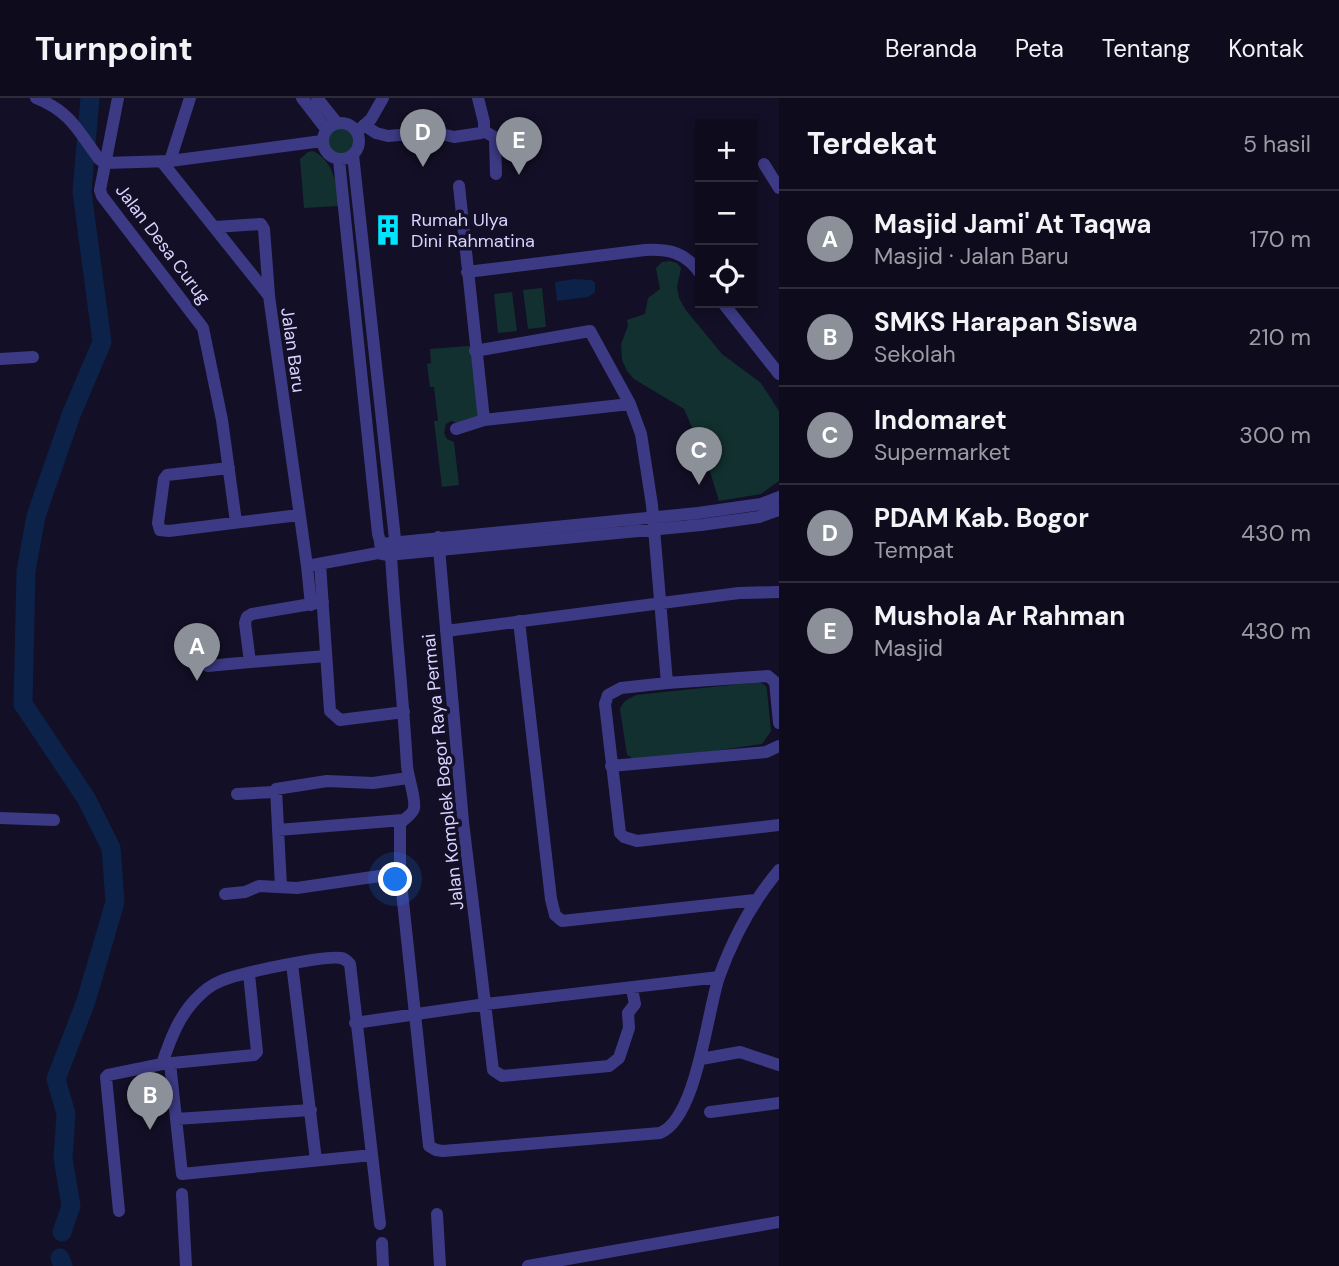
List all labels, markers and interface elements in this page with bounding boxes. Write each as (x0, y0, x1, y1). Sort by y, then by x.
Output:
text: Turnpoint (35, 27, 193, 70)
text: Beranda (885, 33, 977, 64)
text: Peta (1015, 33, 1064, 64)
text: Tentang (1102, 33, 1190, 64)
text: Kontak (1228, 33, 1304, 64)
pin: D (400, 109, 446, 167)
pin: E (496, 117, 542, 175)
map controls (695, 119, 758, 308)
button: + (695, 119, 758, 182)
text: Terdekat (807, 124, 937, 163)
text: 5 hasil (1243, 129, 1311, 159)
street label: Jalan Desa Curug (110, 179, 216, 309)
button: − (695, 182, 758, 245)
text: Masjid Jami' At Taqwa (874, 207, 1152, 241)
place label: Rumah Ulya Dini Rahmatina (411, 208, 535, 253)
building icon: Rumah Ulya Dini Rahmatina (371, 213, 405, 247)
text: A (822, 224, 838, 254)
text: 170 m (1250, 224, 1311, 254)
text: Masjid · Jalan Baru (874, 241, 1069, 271)
button: locate (695, 245, 758, 308)
text: SMKS Harapan Siswa (874, 305, 1138, 339)
street label: Jalan Baru (275, 306, 311, 394)
text: B (823, 322, 837, 352)
text: 210 m (1248, 322, 1311, 352)
text: Sekolah (874, 339, 956, 369)
text: Indomaret (874, 403, 1007, 437)
text: C (822, 420, 838, 450)
text: 300 m (1239, 420, 1311, 450)
pin: C (676, 427, 722, 485)
text: Supermarket (874, 437, 1010, 467)
text: PDAM Kab. Bogor (874, 501, 1089, 535)
text: D (822, 518, 838, 548)
text: 430 m (1241, 518, 1311, 548)
text: Tempat (874, 535, 954, 565)
text: Mushola Ar Rahman (874, 599, 1125, 633)
text: E (823, 616, 837, 646)
text: 430 m (1241, 616, 1311, 646)
pin: A (174, 623, 220, 681)
street label: Jalan Komplek Bogor Raya Permai (417, 633, 469, 911)
text: Masjid (874, 633, 943, 663)
your location (378, 862, 412, 896)
pin: B (127, 1072, 173, 1130)

